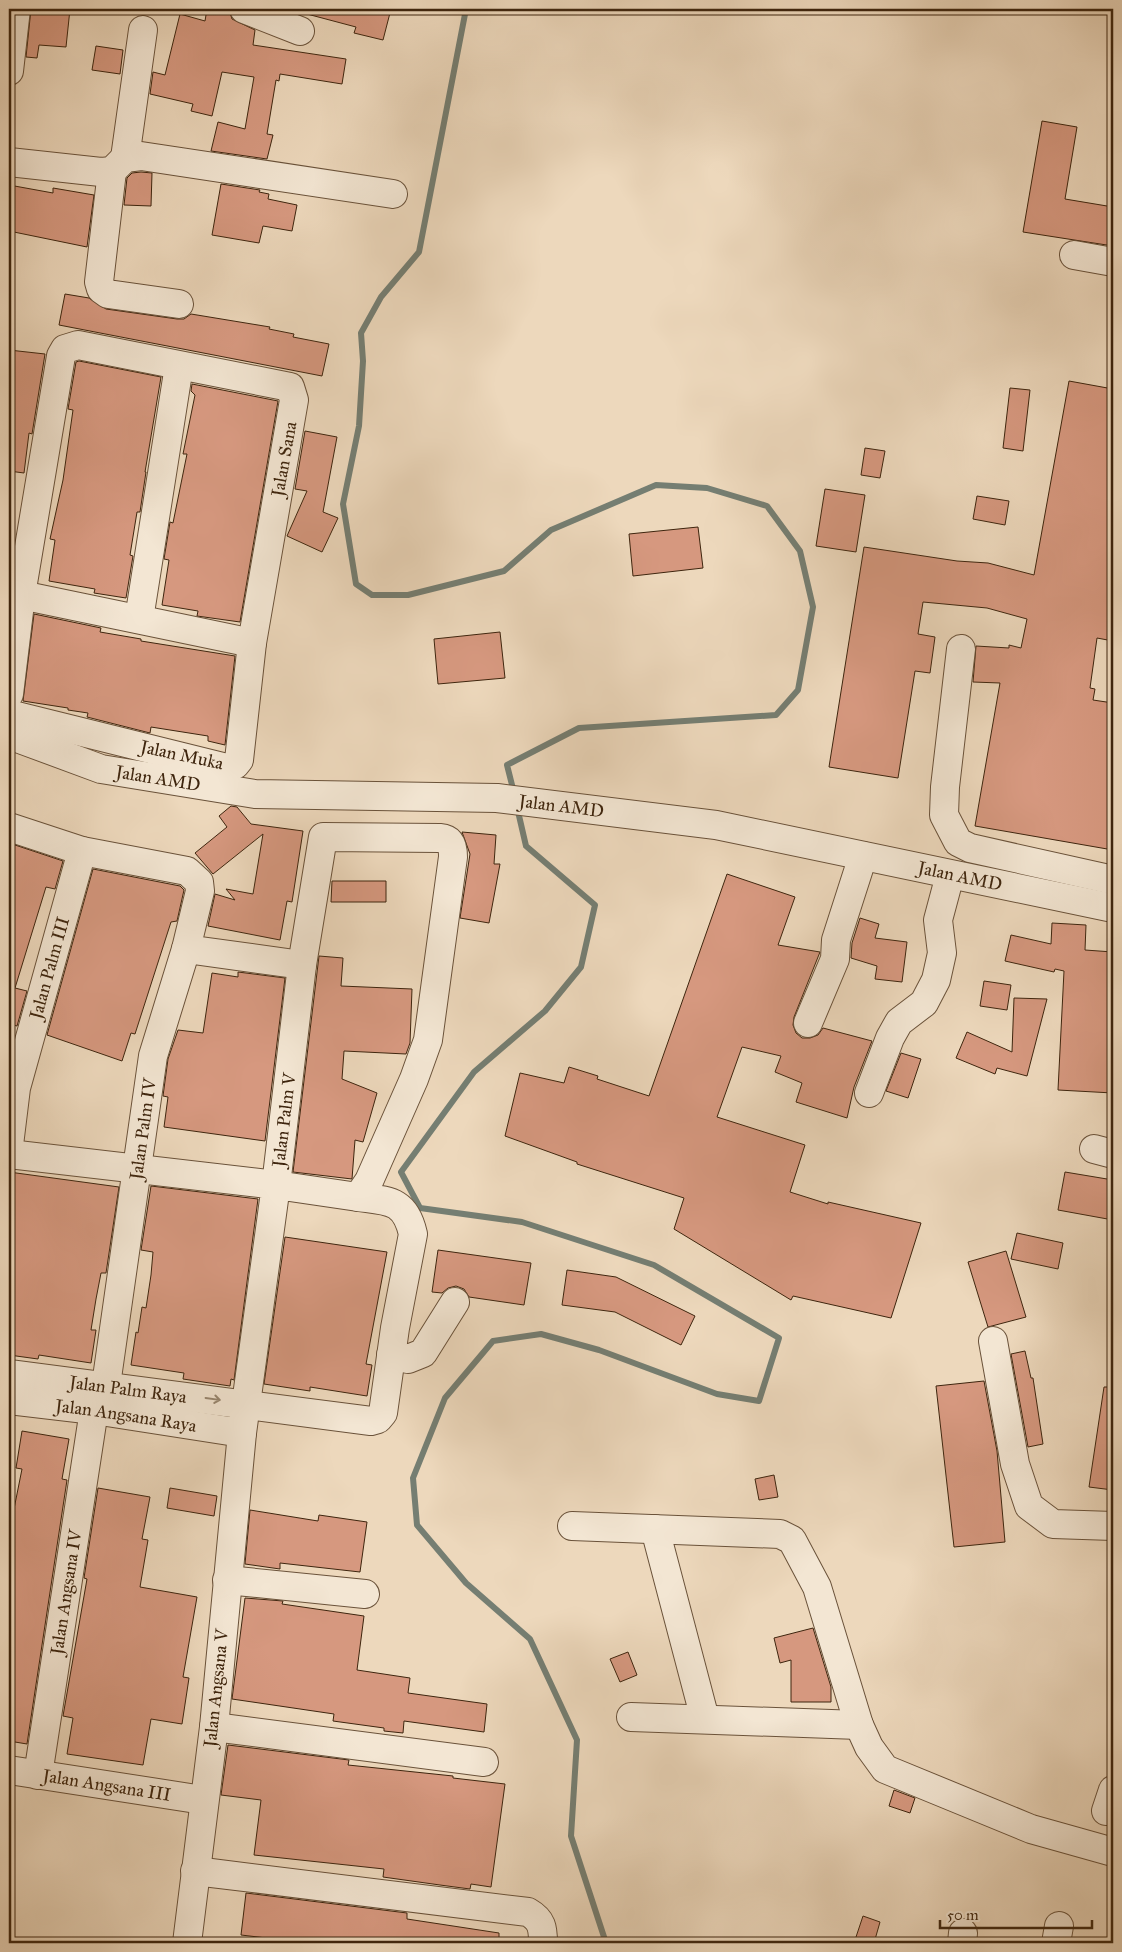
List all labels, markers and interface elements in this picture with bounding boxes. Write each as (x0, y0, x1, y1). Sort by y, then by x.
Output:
street label: Jalan Sana (266, 419, 302, 500)
street label: Jalan Muka (136, 735, 226, 776)
street label: Jalan AMD (112, 760, 202, 796)
street label: Jalan AMD (516, 790, 605, 822)
street label: Jalan AMD (914, 856, 1004, 896)
street label: Jalan Palm III (24, 914, 74, 1024)
street label: Jalan Palm V (267, 1070, 302, 1170)
street label: Jalan Palm IV (125, 1075, 162, 1183)
street label: Jalan Palm Raya (66, 1371, 188, 1408)
street label: Jalan Angsana Raya (52, 1394, 198, 1437)
one-way arrow (205, 1394, 221, 1404)
street label: Jalan Angsana IV (45, 1526, 87, 1658)
street label: Jalan Angsana V (199, 1626, 234, 1750)
street label: Jalan Angsana III (39, 1764, 173, 1806)
scale bar (940, 1897, 1092, 1929)
text: 50 m (947, 1906, 979, 1924)

